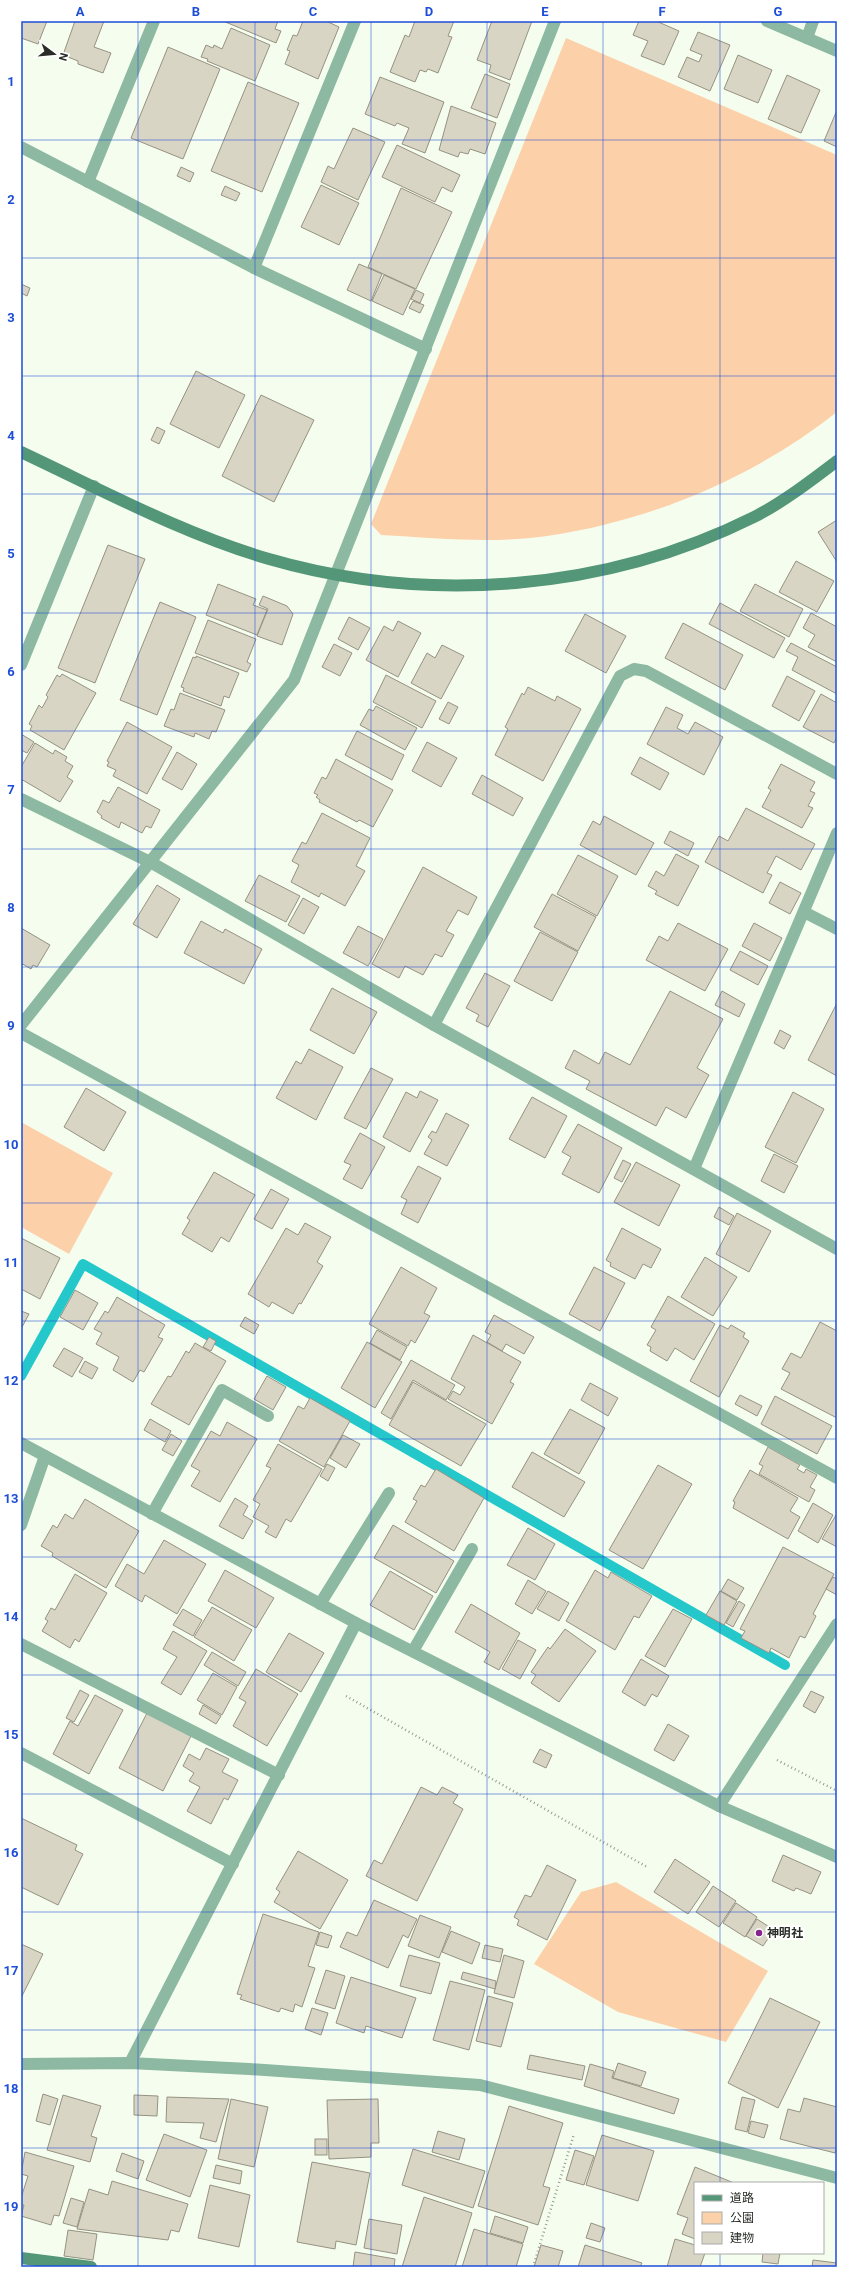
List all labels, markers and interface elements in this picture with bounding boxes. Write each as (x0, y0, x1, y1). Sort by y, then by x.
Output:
text: A (76, 4, 85, 19)
text: B (192, 4, 200, 19)
text: C (309, 4, 318, 19)
text: D (425, 4, 433, 19)
text: E (541, 4, 549, 19)
text: F (658, 4, 666, 19)
text: G (774, 4, 783, 19)
north arrow (34, 34, 74, 74)
text: N (56, 51, 70, 62)
text: 1 (7, 74, 15, 89)
text: 2 (7, 192, 15, 207)
text: 3 (7, 310, 15, 325)
text: 4 (7, 428, 15, 443)
text: 5 (7, 546, 15, 561)
text: 6 (7, 664, 15, 679)
text: 7 (7, 782, 15, 797)
text: 8 (7, 900, 15, 915)
text: 9 (7, 1018, 15, 1033)
text: 10 (4, 1137, 18, 1152)
text: 11 (4, 1255, 18, 1270)
text: 12 (4, 1373, 18, 1388)
text: 13 (4, 1491, 18, 1506)
text: 14 (4, 1609, 19, 1624)
text: 15 (4, 1727, 18, 1742)
text: 16 (4, 1845, 19, 1860)
place label: 神明社 (767, 1926, 803, 1940)
marker: 神明社 (754, 1928, 764, 1938)
text: 17 (4, 1963, 18, 1978)
text: 18 (4, 2081, 18, 2096)
legend (694, 2182, 824, 2254)
text: 道路 (730, 2191, 754, 2205)
text: 19 (4, 2199, 18, 2214)
text: 公園 (730, 2211, 754, 2225)
text: 建物 (730, 2231, 754, 2245)

